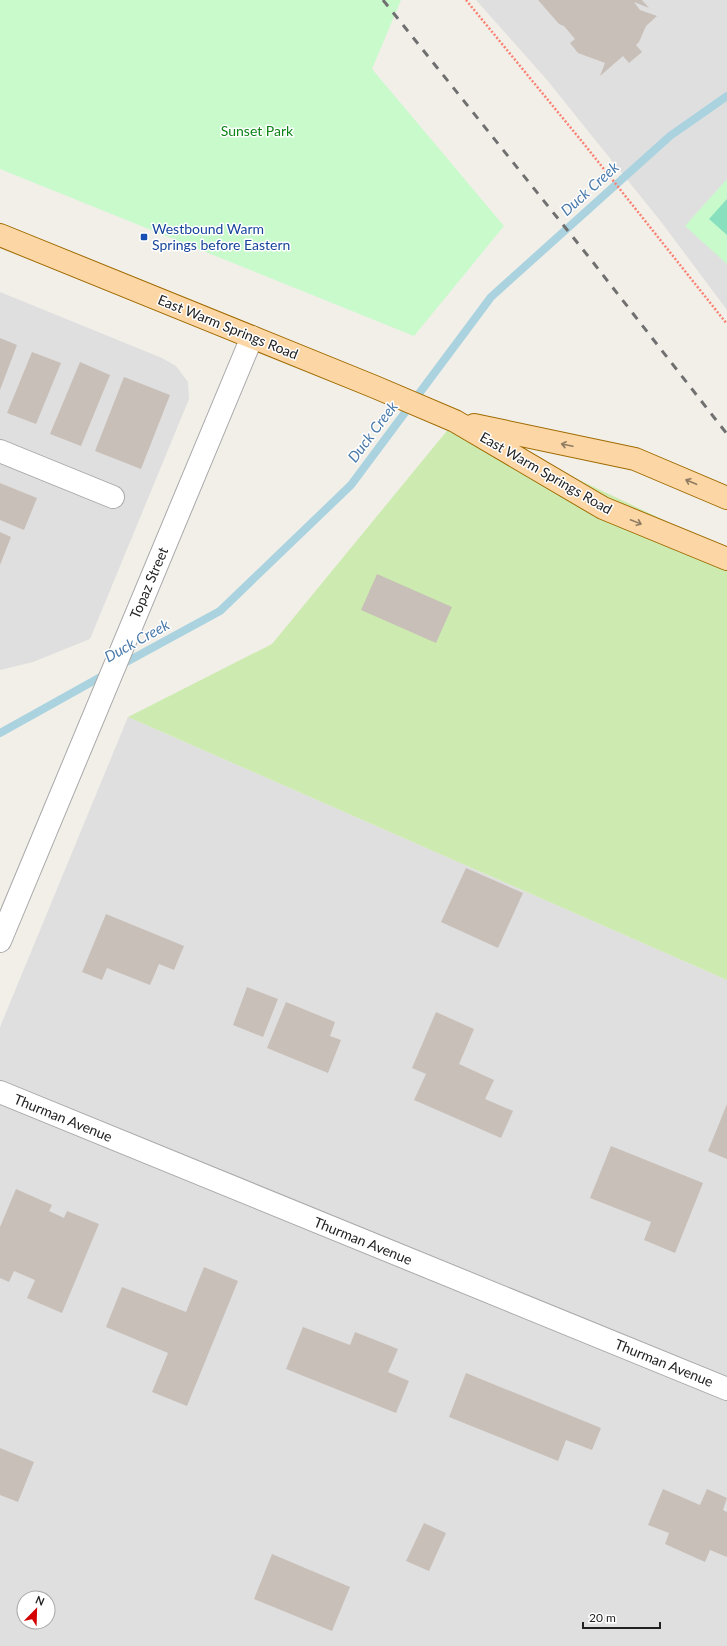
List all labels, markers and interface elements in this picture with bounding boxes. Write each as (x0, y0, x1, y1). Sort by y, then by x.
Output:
park label: Sunset Park (221, 122, 294, 139)
water label: Duck Creek (557, 157, 623, 219)
place label: Westbound Warm Springs before Eastern (152, 220, 290, 253)
marker: Westbound Warm Springs before Eastern (139, 232, 149, 242)
street label: East Warm Springs Road (156, 291, 301, 362)
water label: Duck Creek (343, 397, 401, 465)
street label: East Warm Springs Road (477, 428, 615, 517)
one-way arrow (561, 440, 574, 448)
one-way arrow (685, 478, 697, 486)
one-way arrow (629, 518, 641, 526)
street label: Topaz Street (126, 544, 171, 621)
water label: Duck Creek (101, 614, 173, 665)
street label: Thurman Avenue (12, 1090, 115, 1145)
street label: Thurman Avenue (312, 1213, 415, 1268)
street label: Thurman Avenue (613, 1335, 716, 1390)
north arrow (16, 1590, 56, 1630)
text: N (34, 1593, 47, 1608)
scale bar (583, 1604, 660, 1630)
text: 20 m (589, 1610, 616, 1625)

